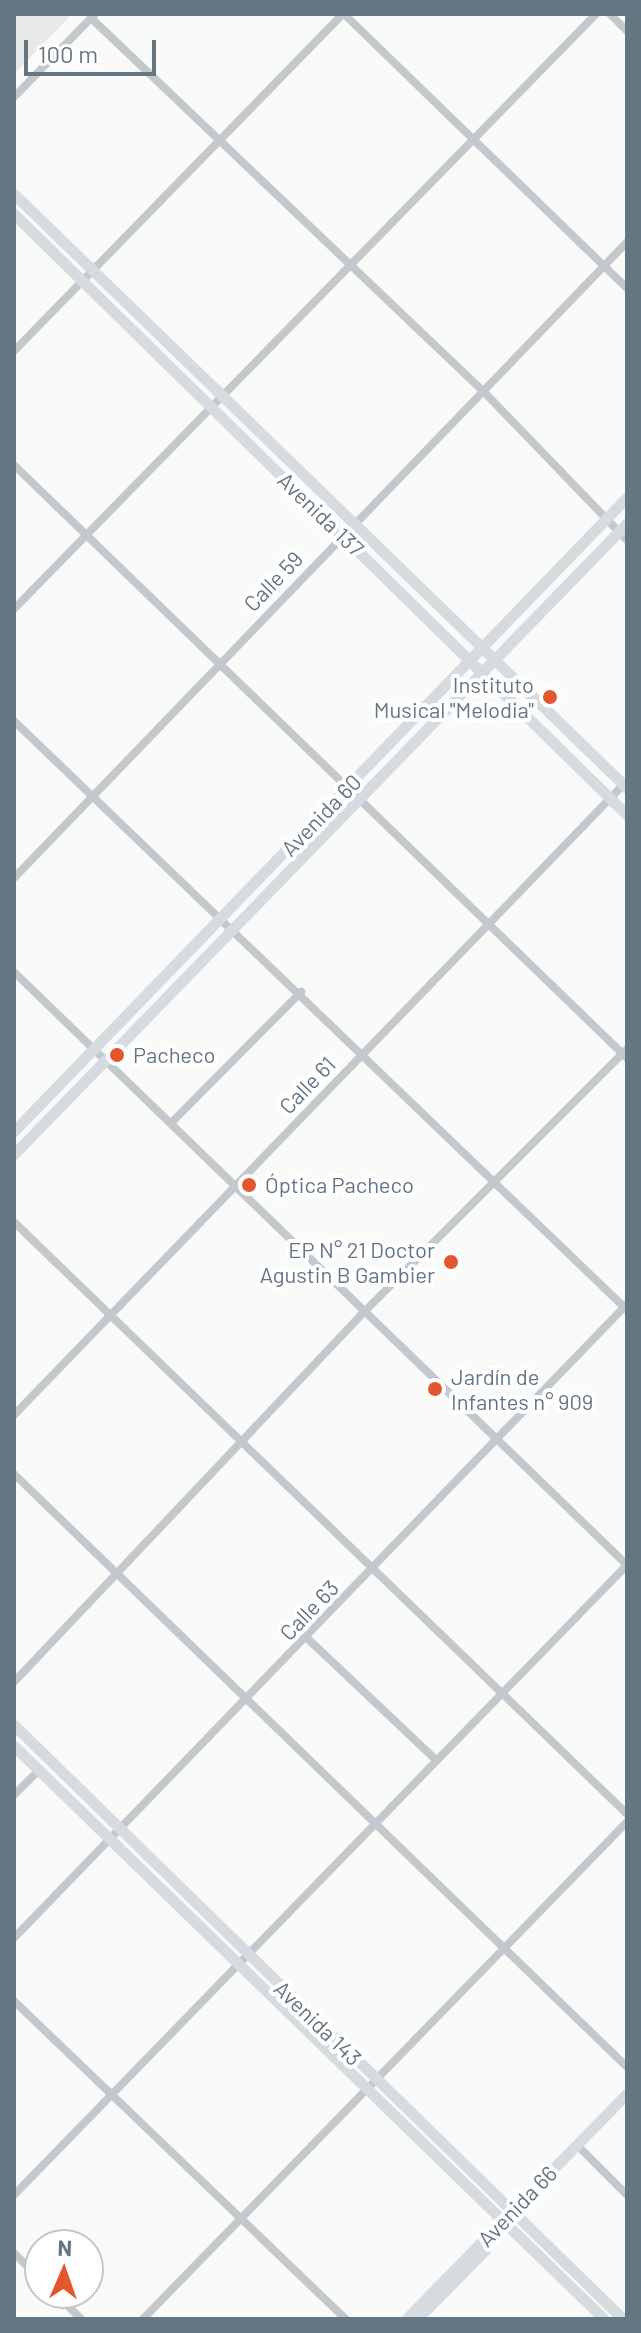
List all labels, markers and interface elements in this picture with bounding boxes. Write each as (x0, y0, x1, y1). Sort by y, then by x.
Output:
scale bar (28, 24, 160, 74)
text: 100 m (38, 39, 98, 68)
street label: Avenida 137 (273, 467, 369, 561)
street label: Calle 59 (238, 545, 308, 617)
place label: Instituto Musical "Melodia" (374, 671, 534, 722)
marker: Instituto Musical "Melodia" (541, 688, 559, 706)
street label: Avenida 60 (276, 769, 366, 861)
place label: Pacheco (133, 1042, 215, 1068)
marker: Pacheco (108, 1046, 126, 1064)
street label: Calle 61 (273, 1051, 341, 1119)
place label: Óptica Pacheco (265, 1172, 414, 1198)
marker: Óptica Pacheco (240, 1176, 258, 1194)
place label: EP N° 21 Doctor Agustin B Gambier (260, 1236, 435, 1288)
marker: EP N° 21 Doctor Agustin B Gambier (442, 1253, 460, 1271)
place label: Jardín de Infantes n° 909 (451, 1363, 593, 1414)
marker: Jardín de Infantes n° 909 (426, 1380, 444, 1398)
street label: Calle 63 (274, 1574, 344, 1646)
street label: Avenida 143 (269, 1975, 367, 2071)
street label: Avenida 66 (472, 2160, 562, 2252)
north arrow (24, 2229, 104, 2309)
text: N (57, 2234, 73, 2260)

